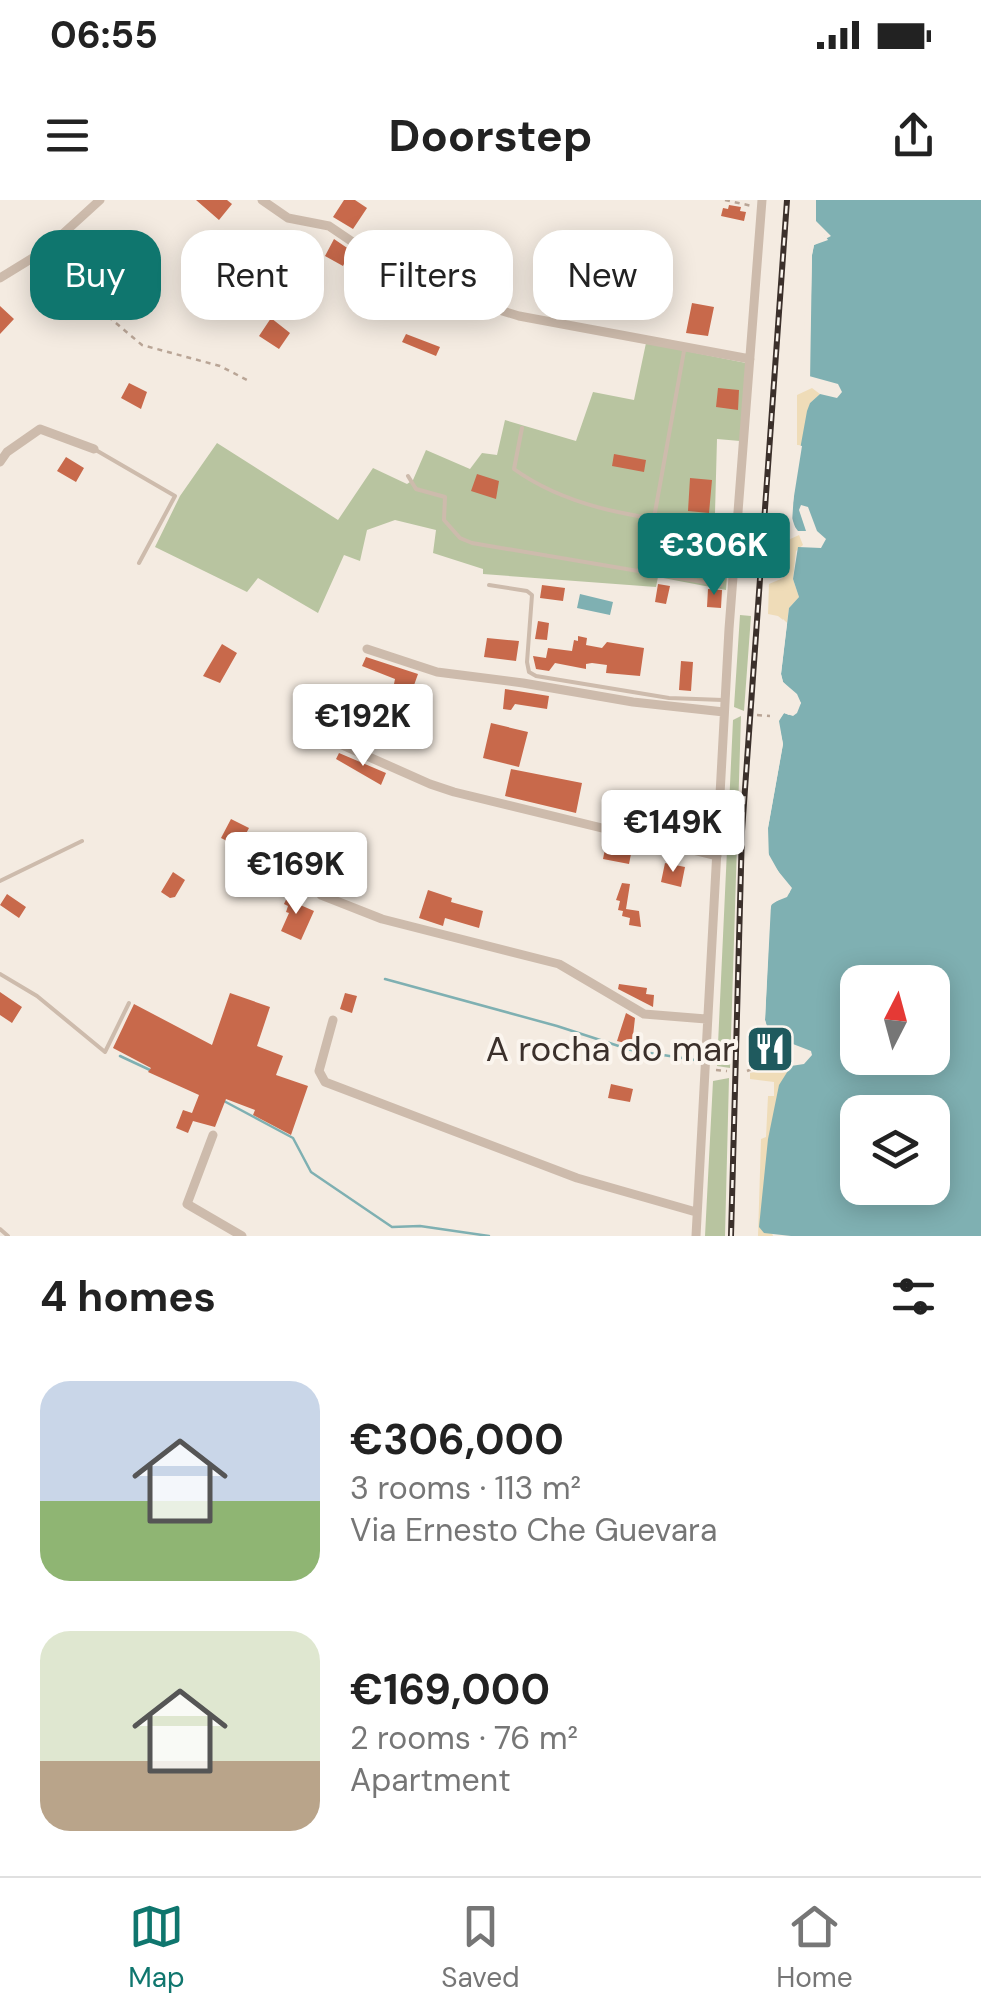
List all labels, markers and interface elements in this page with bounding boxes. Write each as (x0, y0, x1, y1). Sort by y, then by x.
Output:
text: 06:55 (50, 10, 158, 60)
text: Doorstep (389, 106, 592, 165)
icon: menu (40, 108, 95, 163)
icon: share (886, 108, 941, 163)
chip: Buy (30, 230, 161, 320)
chip: Rent (181, 230, 324, 320)
chip: Filters (344, 230, 513, 320)
chip: New (533, 230, 673, 320)
pin: €306K (644, 513, 784, 598)
text: €306K (660, 524, 768, 566)
pin: €192K (293, 684, 433, 769)
text: €192K (315, 695, 411, 737)
pin: €149K (603, 790, 743, 875)
text: €149K (624, 801, 722, 843)
pin: €169K (226, 832, 366, 917)
text: €169K (247, 843, 345, 885)
north arrow (840, 965, 950, 1075)
map controls (840, 965, 950, 1205)
restaurant icon: A rocha do mar (744, 1023, 796, 1075)
place label: A rocha do mar (486, 1026, 735, 1072)
button: layers (840, 1095, 950, 1205)
text: 4 homes (40, 1269, 216, 1324)
icon: filters (886, 1269, 941, 1324)
text: €306,000 (350, 1412, 564, 1467)
icon: home (120, 1421, 240, 1541)
text: 3 rooms · 113 m² (350, 1467, 581, 1509)
text: Via Ernesto Che Guevara (350, 1509, 717, 1551)
text: €169,000 (350, 1662, 550, 1717)
icon: home (120, 1671, 240, 1791)
text: 2 rooms · 76 m² (350, 1717, 578, 1759)
text: Apartment (350, 1759, 511, 1801)
tab: Map (128, 1899, 185, 1996)
tab: Saved (441, 1899, 520, 1996)
tab: Home (776, 1899, 853, 1996)

